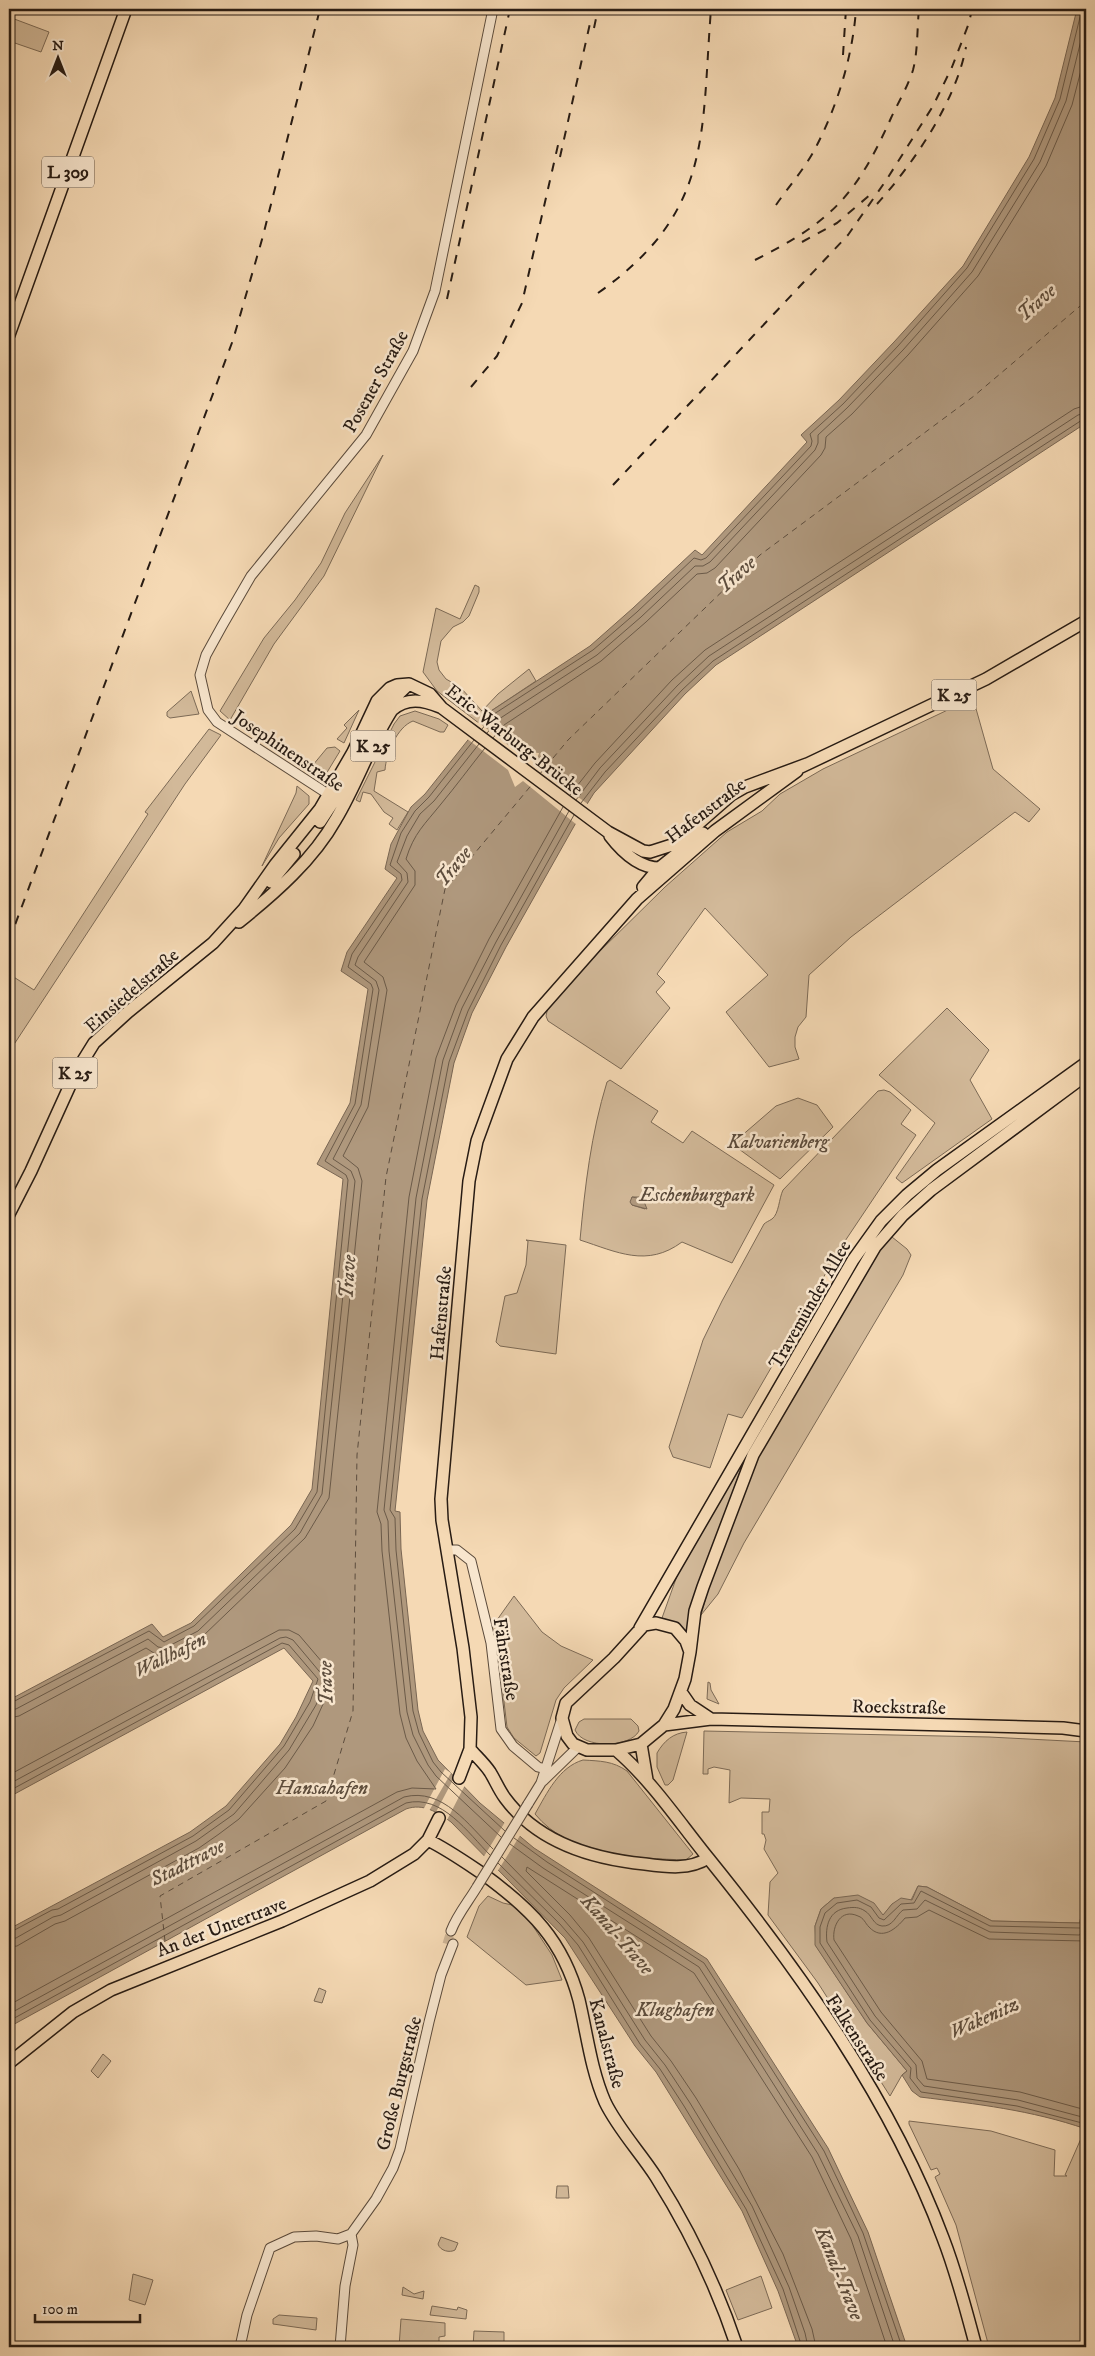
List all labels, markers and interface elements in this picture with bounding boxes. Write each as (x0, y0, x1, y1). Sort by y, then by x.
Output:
north arrow (32, 32, 82, 82)
text: N (52, 37, 64, 55)
road number: L 309 (42, 156, 94, 188)
water label: Trave (1012, 278, 1063, 327)
street label: Posener Straße (339, 326, 414, 437)
water label: Trave (712, 550, 763, 599)
street label: Eric-Warburg-Brücke (441, 679, 588, 801)
road number: K 25 (932, 680, 976, 710)
street label: Josephinenstraße (226, 704, 348, 797)
road number: K 25 (350, 730, 396, 761)
street label: Hafenstraße (661, 773, 751, 849)
water label: Trave (431, 841, 479, 892)
street label: Einsiedelstraße (80, 944, 184, 1038)
road number: K 25 (52, 1058, 98, 1088)
park label: Kalvarienberg (727, 1131, 830, 1154)
park label: Eschenburgpark (638, 1184, 755, 1208)
street label: Travemünder Allee (764, 1236, 856, 1373)
water label: Trave (334, 1253, 363, 1300)
street label: Hafenstraße (426, 1265, 457, 1361)
street label: Fährstraße (488, 1616, 523, 1702)
water label: Wallhafen (130, 1627, 211, 1684)
water label: Trave (313, 1659, 340, 1706)
street label: Roeckstraße (852, 1695, 946, 1720)
water label: Hansahafen (275, 1776, 368, 1801)
water label: Stadttrave (146, 1834, 230, 1893)
water label: Kanal-Trave (574, 1889, 659, 1981)
street label: An der Untertrave (153, 1892, 290, 1963)
street label: Falkenstraße (820, 1990, 893, 2086)
water label: Wakenitz (946, 1992, 1023, 2045)
street label: Kanalstraße (584, 1996, 630, 2091)
water label: Klughafen (635, 1998, 714, 2023)
street label: Große Burgstraße (372, 2014, 427, 2153)
water label: Kanal-Trave (808, 2222, 869, 2325)
scale bar (35, 2291, 140, 2323)
text: 100 m (42, 2300, 78, 2319)

